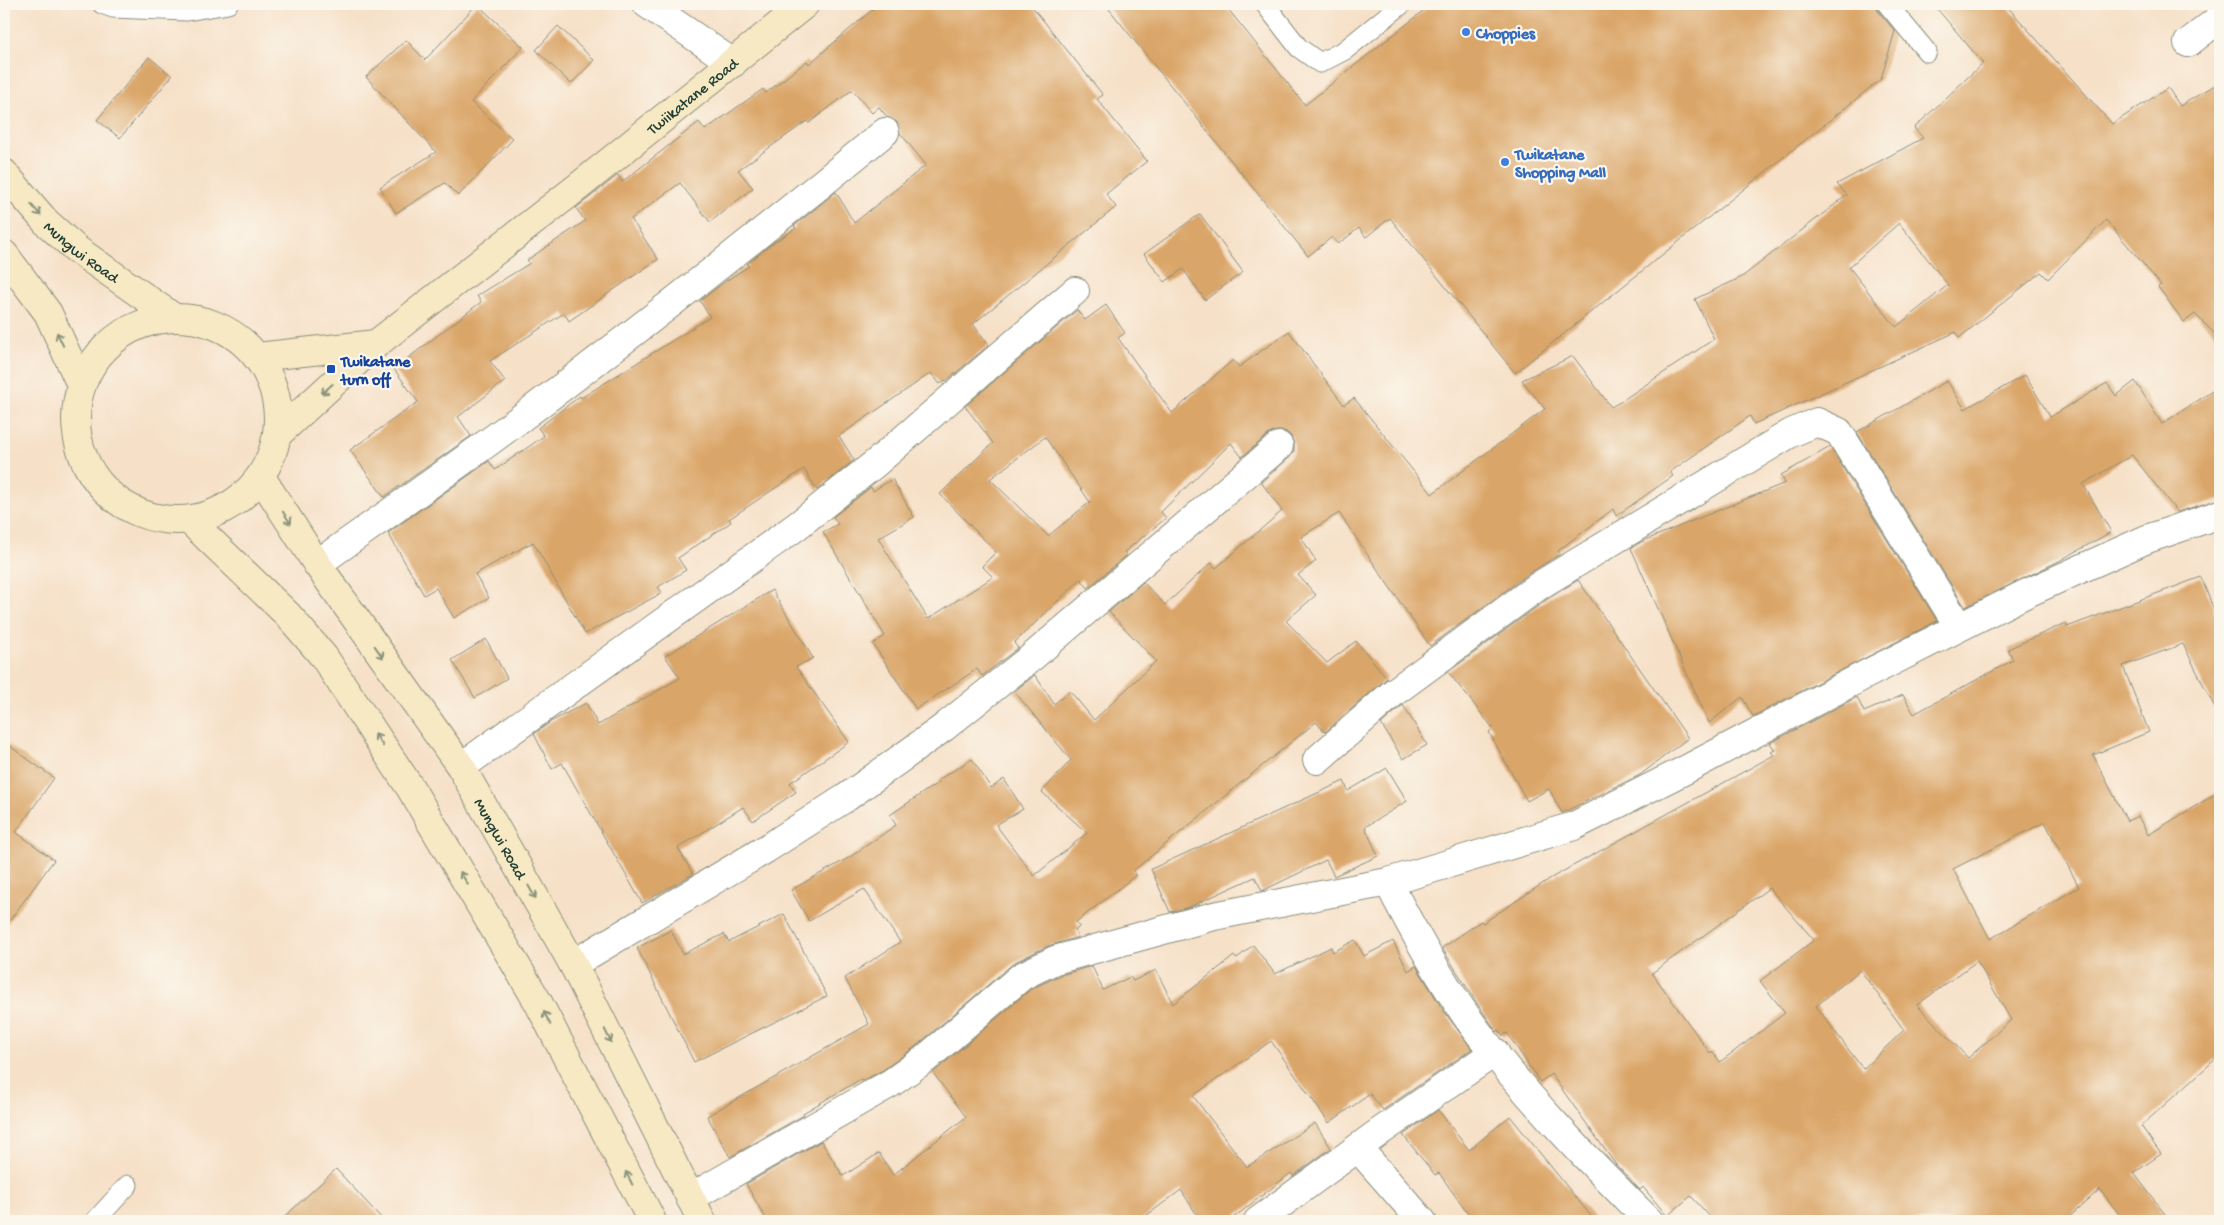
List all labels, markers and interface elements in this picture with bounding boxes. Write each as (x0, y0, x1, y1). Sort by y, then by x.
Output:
marker: Choppies (1460, 26, 1472, 38)
place label: Choppies (1475, 26, 1536, 45)
street label: Twiikatane Road (644, 55, 745, 141)
place label: Twikatane Shopping Mall (1513, 147, 1607, 184)
marker: Twikatane Shopping Mall (1499, 156, 1511, 168)
one-way arrow (30, 203, 42, 216)
street label: Mungwi Road (38, 219, 123, 290)
one-way arrow (55, 332, 64, 347)
place label: Twikatane turn off (339, 354, 411, 391)
marker: Twikatane turn off (325, 363, 337, 375)
one-way arrow (320, 383, 333, 395)
one-way arrow (282, 511, 293, 525)
one-way arrow (374, 645, 384, 659)
one-way arrow (373, 733, 384, 747)
street label: Mungwi Road (468, 796, 530, 885)
one-way arrow (459, 872, 469, 886)
one-way arrow (527, 885, 537, 900)
one-way arrow (542, 1011, 551, 1026)
one-way arrow (604, 1028, 613, 1043)
one-way arrow (624, 1171, 633, 1186)

